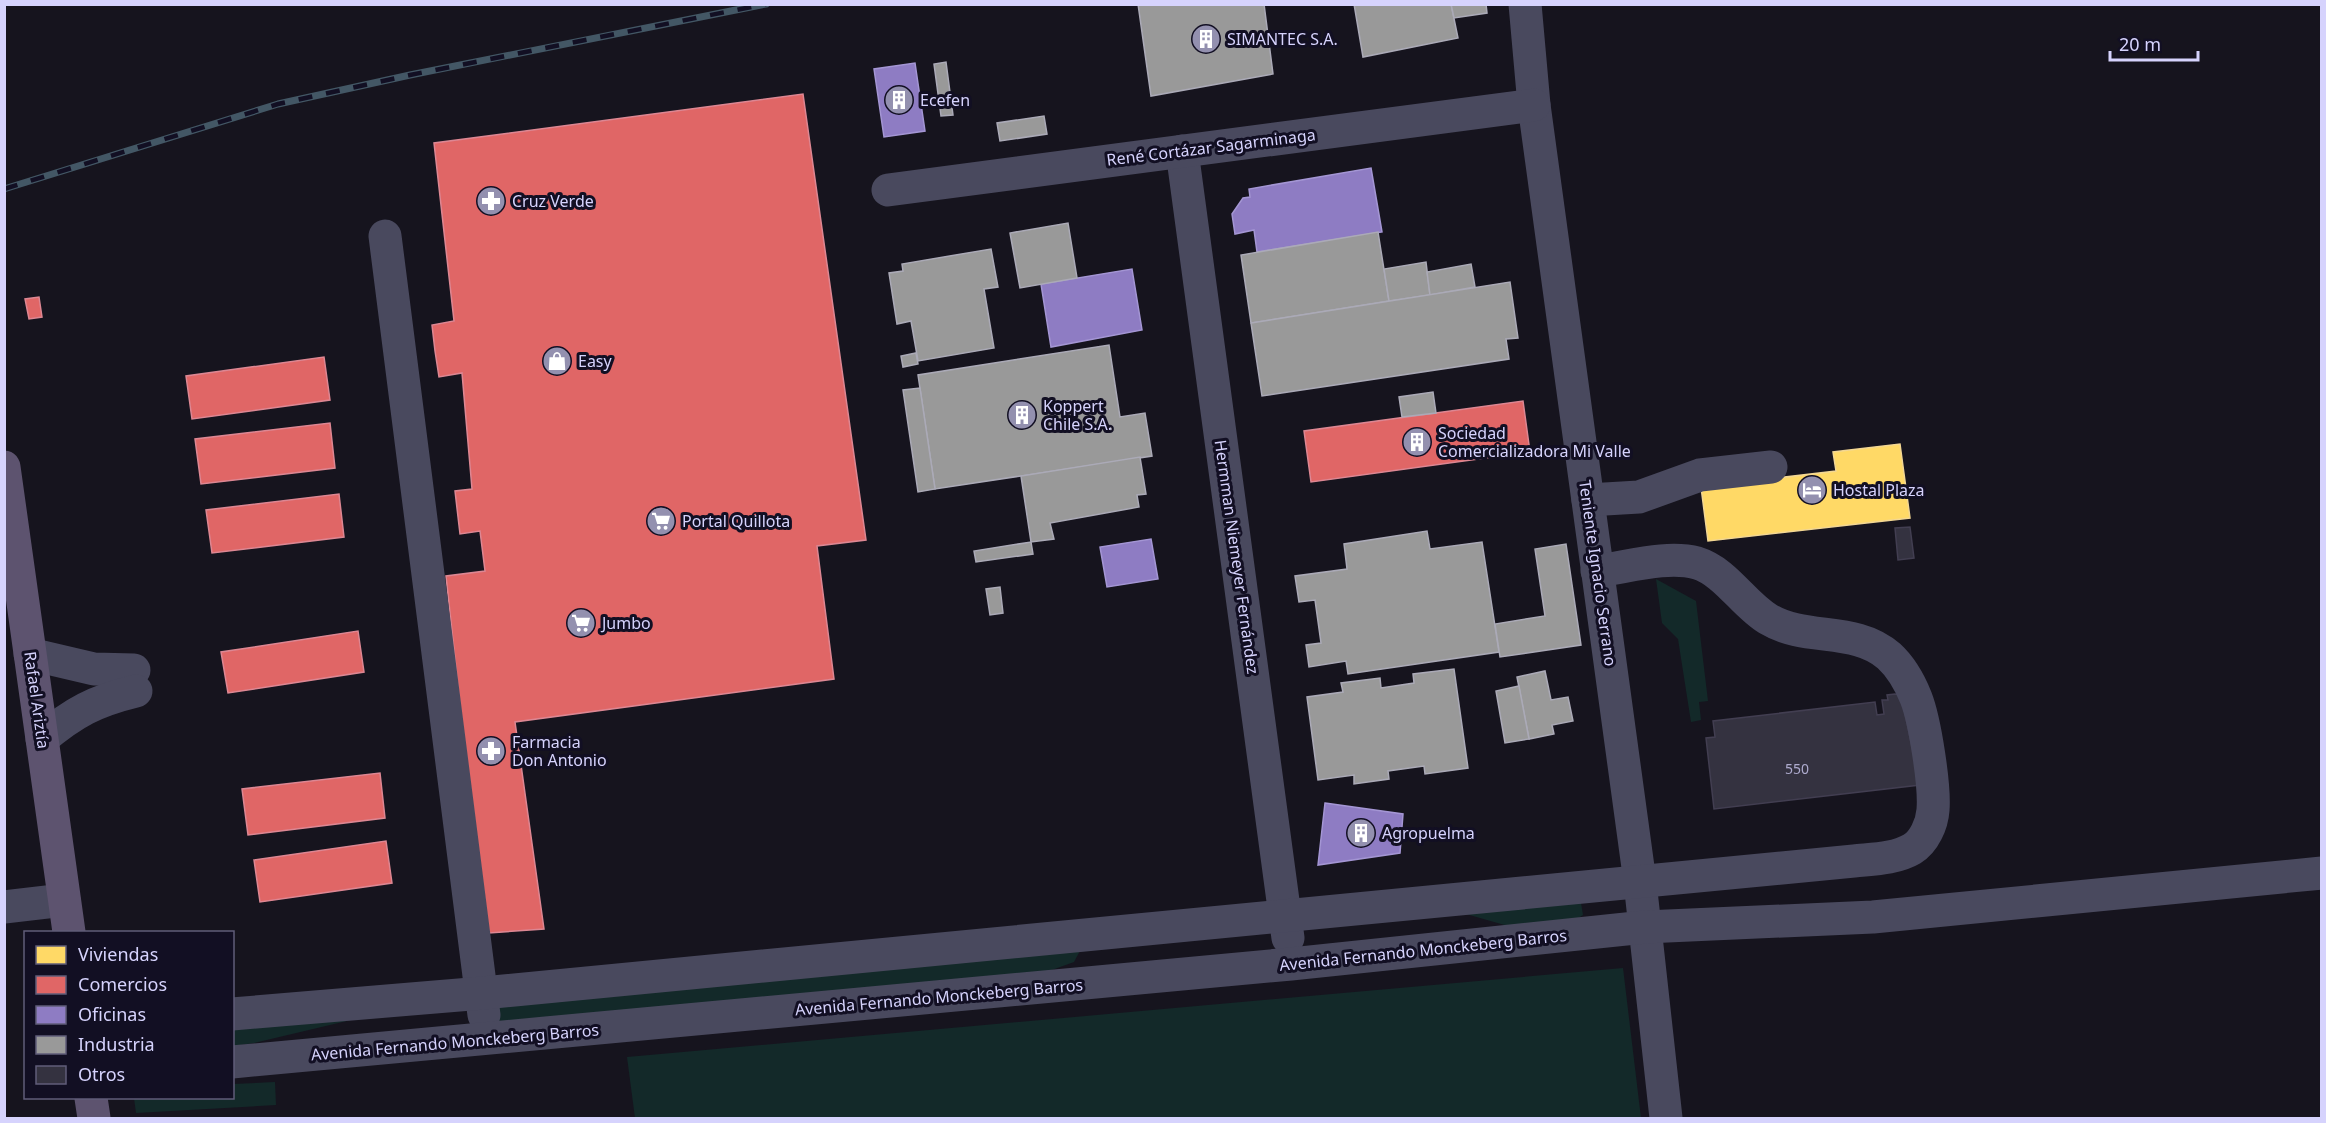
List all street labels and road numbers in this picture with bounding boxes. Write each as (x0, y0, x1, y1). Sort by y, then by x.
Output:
street label: René Cortázar Sagarminaga (1105, 123, 1317, 171)
street label: Hermman Niemeyer Fernández (1210, 438, 1264, 676)
street label: Teniente Ignacio Serrano (1574, 479, 1622, 667)
street label: Rafael Ariztía (19, 650, 55, 750)
street label: Avenida Fernando Monckeberg Barros (1278, 924, 1568, 976)
street label: Avenida Fernando Monckeberg Barros (794, 973, 1084, 1021)
street label: Avenida Fernando Monckeberg Barros (310, 1018, 600, 1066)

